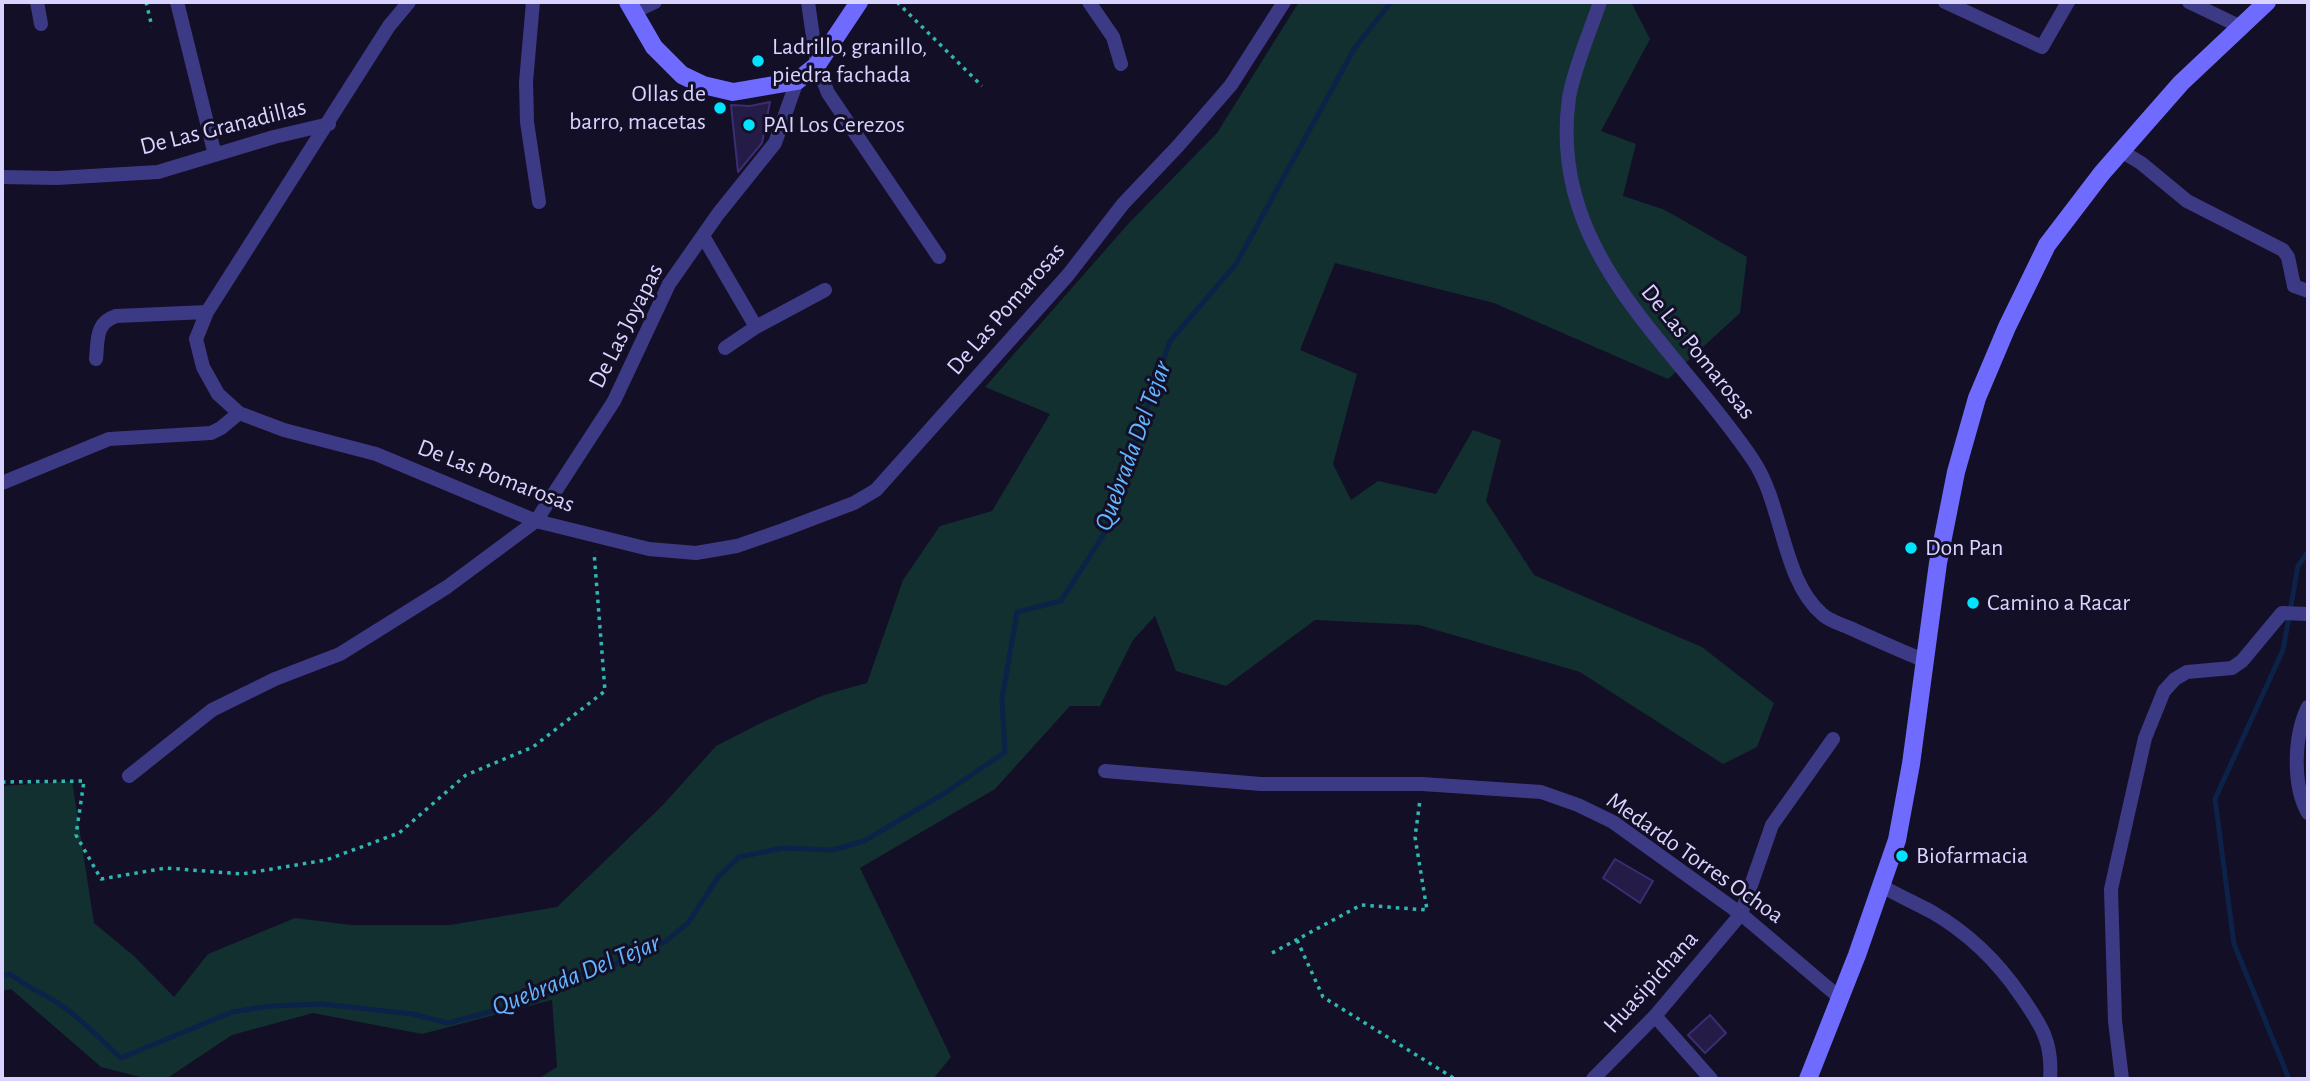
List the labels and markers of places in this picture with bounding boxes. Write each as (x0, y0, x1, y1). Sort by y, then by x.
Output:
place label: Ladrillo, granillo, piedra fachada (772, 33, 927, 89)
marker: Ladrillo, granillo, piedra fachada (750, 53, 766, 69)
place label: Ollas de barro, macetas (569, 80, 706, 136)
marker: Ollas de barro, macetas (712, 100, 728, 116)
place label: PAI Los Cerezos (763, 111, 905, 139)
marker: PAI Los Cerezos (741, 117, 757, 133)
place label: Don Pan (1925, 534, 2003, 562)
marker: Don Pan (1903, 540, 1919, 556)
place label: Camino a Racar (1987, 589, 2130, 617)
marker: Camino a Racar (1965, 595, 1981, 611)
place label: Biofarmacia (1916, 842, 2028, 870)
marker: Biofarmacia (1894, 848, 1910, 864)

